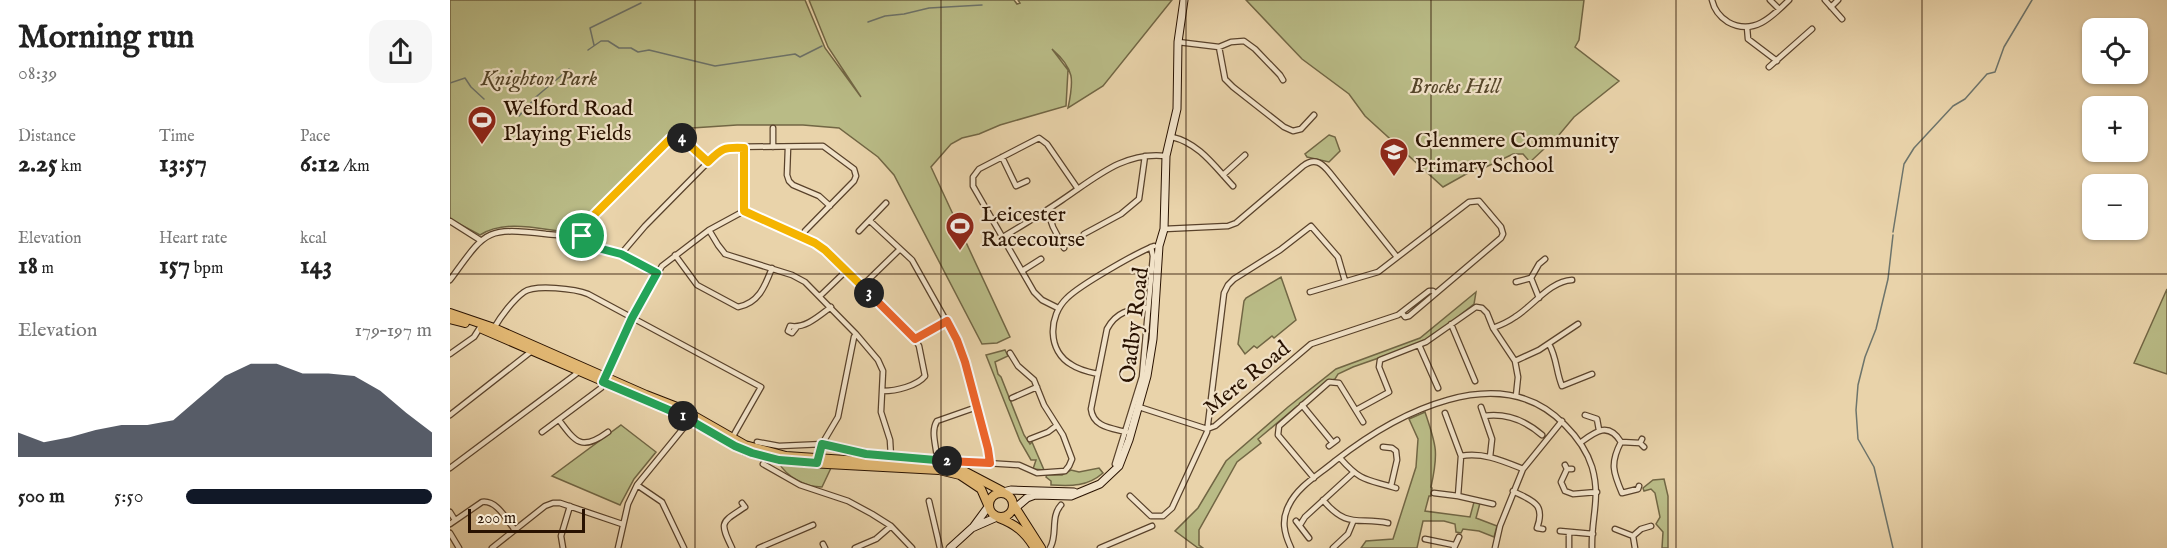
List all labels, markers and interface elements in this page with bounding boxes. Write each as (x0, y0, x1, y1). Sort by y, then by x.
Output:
text: Morning run (18, 17, 194, 59)
map controls (2082, 18, 2148, 240)
button: locate (2082, 18, 2148, 84)
button: share (369, 20, 432, 83)
text: 08:39 (18, 61, 57, 86)
park label: Knighton Park (480, 65, 597, 93)
park label: Brocks Hill (1410, 73, 1502, 101)
place label: Welford Road Playing Fields (503, 95, 633, 148)
button: + (2082, 96, 2148, 162)
sports icon: Welford Road Playing Fields (466, 104, 498, 146)
pin: 4 (667, 123, 697, 153)
text: Distance (18, 127, 76, 147)
text: Time (159, 127, 195, 147)
text: Pace (300, 127, 330, 147)
place label: Glenmere Community Primary School (1415, 127, 1619, 180)
text: 4 (678, 128, 686, 148)
school or university icon: Glenmere Community Primary School (1378, 136, 1410, 178)
text: 2.25 (18, 147, 57, 180)
text: 13:57 (159, 147, 207, 180)
text: 6:12 (300, 147, 340, 180)
text: km (57, 157, 82, 177)
text: /km (340, 157, 370, 177)
button: − (2082, 174, 2148, 240)
place label: Leicester Racecourse (981, 201, 1085, 254)
pin (556, 210, 607, 261)
sports icon: Leicester Racecourse (944, 210, 976, 252)
icon: arrive (565, 219, 598, 252)
text: Elevation (18, 229, 81, 249)
text: Heart rate (159, 229, 227, 249)
text: kcal (300, 229, 327, 249)
text: 18 (18, 249, 38, 282)
text: 157 (159, 249, 190, 282)
text: 143 (300, 249, 332, 282)
text: m (38, 259, 54, 279)
text: bpm (190, 259, 223, 279)
street label: Oadby Road (1114, 266, 1156, 385)
pin: 3 (854, 278, 884, 308)
text: 3 (866, 283, 872, 303)
text: Elevation (18, 318, 97, 343)
text: 179–197 m (354, 318, 432, 343)
street label: Mere Road (1198, 335, 1296, 422)
pin: 1 (668, 401, 698, 431)
text: 1 (680, 406, 686, 426)
pin: 2 (932, 446, 962, 476)
text: 2 (943, 451, 951, 471)
text: 500 m (18, 484, 65, 509)
text: 5:50 (114, 484, 144, 509)
scale bar (468, 506, 585, 534)
text: 200 m (477, 509, 516, 529)

